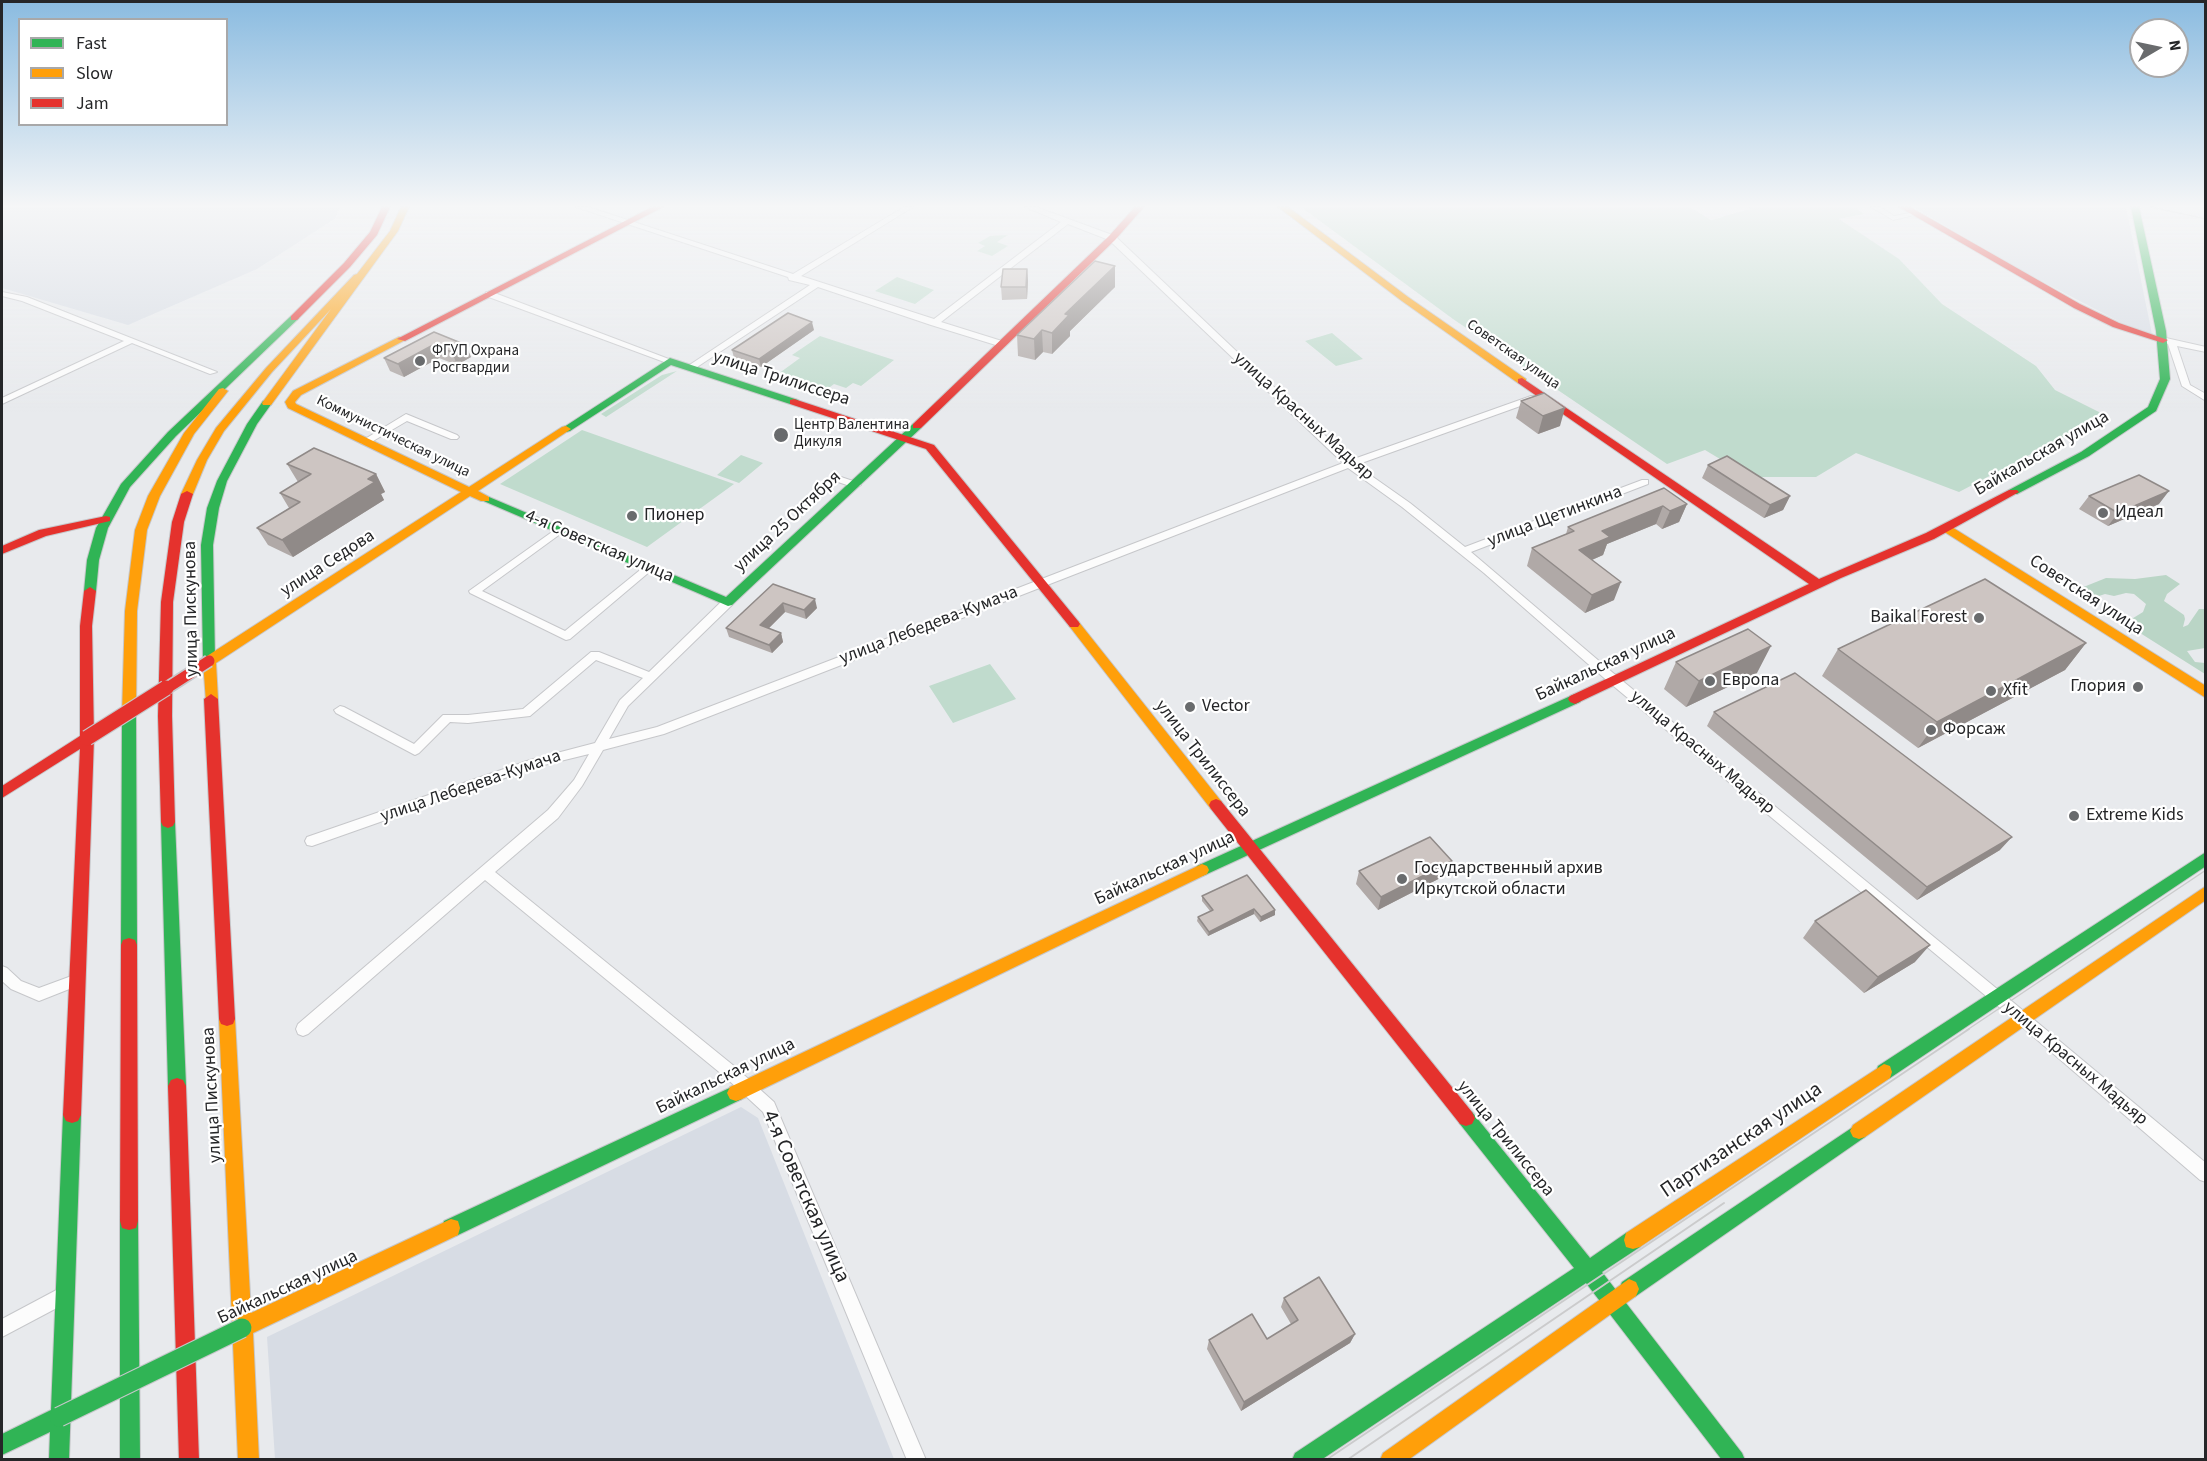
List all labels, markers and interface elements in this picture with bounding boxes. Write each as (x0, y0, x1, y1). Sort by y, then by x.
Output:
legend (18, 18, 228, 126)
north arrow (2129, 18, 2189, 78)
text: Fast (76, 31, 107, 56)
text: N (2163, 39, 2186, 52)
text: Slow (76, 61, 113, 86)
text: Jam (76, 91, 109, 116)
street label: Советская улица (1463, 316, 1563, 394)
place label: ФГУП Охрана Росгвардии (432, 343, 519, 378)
street label: улица Трилиссера (710, 347, 852, 411)
street label: улица Красных Мадьяр (1228, 348, 1378, 486)
marker: ФГУП Охрана Росгвардии (413, 354, 427, 368)
street label: Коммунистическая улица (313, 392, 473, 482)
street label: Байкальская улица (1971, 407, 2113, 501)
place label: Центр Валентина Дикуля (794, 417, 909, 452)
marker: Центр Валентина Дикуля (772, 426, 790, 444)
street label: улица 25 Октября (730, 467, 846, 577)
street label: улица Щетинкина (1485, 481, 1625, 553)
place label: Идеал (2115, 502, 2164, 524)
place label: Пионер (644, 505, 705, 527)
street label: 4-я Советская улица (521, 506, 677, 588)
marker: Идеал (2096, 506, 2110, 520)
marker: Пионер (625, 509, 639, 523)
street label: улица Седова (277, 526, 379, 602)
street label: улица Пискунова (180, 541, 204, 677)
street label: Советская улица (2025, 551, 2147, 641)
street label: улица Лебедева-Кумача (837, 582, 1021, 670)
place label: Baikal Forest (1870, 607, 1967, 629)
marker: Baikal Forest (1972, 611, 1986, 625)
street label: Байкальская улица (1533, 623, 1679, 707)
place label: Европа (1722, 670, 1779, 692)
marker: Европа (1703, 674, 1717, 688)
place label: Глория (2070, 676, 2126, 698)
place label: Xfit (2003, 680, 2028, 702)
marker: Глория (2131, 680, 2145, 694)
marker: Xfit (1984, 684, 1998, 698)
street label: улица Красных Мадьяр (1625, 686, 1779, 820)
street label: улица Трилиссера (1150, 696, 1254, 822)
place label: Vector (1202, 696, 1250, 718)
marker: Vector (1183, 700, 1197, 714)
place label: Форсаж (1943, 719, 2005, 741)
marker: Форсаж (1924, 723, 1938, 737)
street label: улица Лебедева-Кумача (378, 746, 564, 828)
place label: Extreme Kids (2086, 805, 2183, 827)
marker: Extreme Kids (2067, 809, 2081, 823)
street label: Байкальская улица (1092, 827, 1238, 911)
place label: Государственный архив Иркутской области (1414, 858, 1603, 900)
marker: Государственный архив Иркутской области (1395, 872, 1409, 886)
street label: улица Красных Мадьяр (1998, 997, 2152, 1131)
street label: улица Пискунова (199, 1027, 227, 1163)
street label: Байкальская улица (653, 1034, 799, 1120)
street label: улица Трилиссера (1452, 1077, 1558, 1201)
street label: Партизанская улица (1656, 1078, 1828, 1204)
street label: 4-я Советская улица (756, 1107, 854, 1287)
street label: Байкальская улица (215, 1246, 361, 1330)

